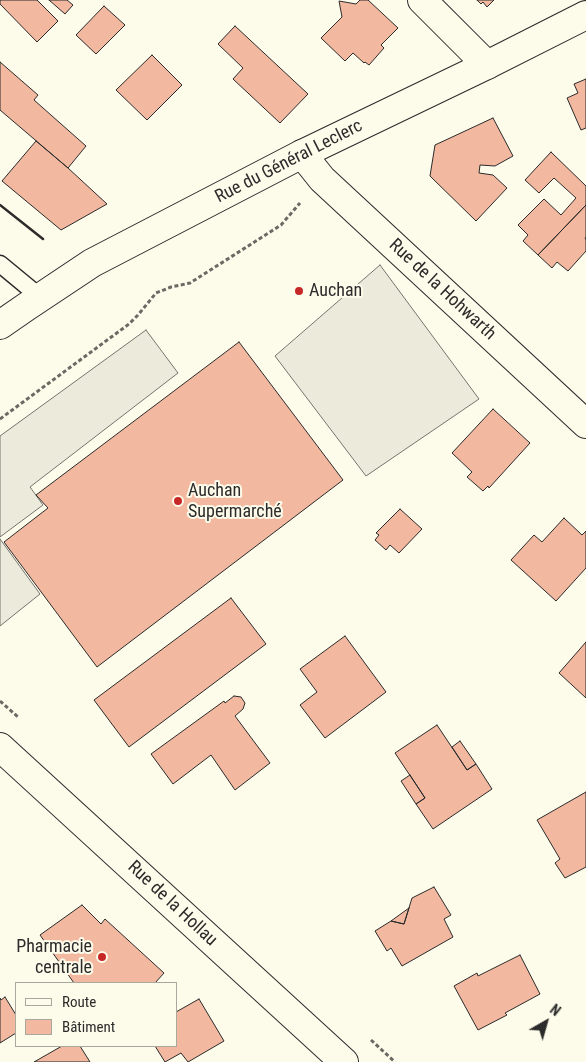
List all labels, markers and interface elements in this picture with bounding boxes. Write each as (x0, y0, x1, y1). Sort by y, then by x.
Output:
street label: Rue du Général Leclerc (212, 116, 366, 208)
street label: Rue de la Hohwarth (384, 235, 500, 345)
place label: Auchan (309, 280, 362, 302)
marker: Auchan (293, 285, 305, 297)
place label: Auchan Supermarché (188, 480, 282, 522)
marker: Auchan Supermarché (172, 495, 184, 507)
street label: Rue de la Hollau (123, 857, 221, 951)
place label: Pharmacie centrale (16, 936, 92, 979)
marker: Pharmacie centrale (96, 951, 108, 963)
legend (15, 982, 178, 1047)
text: Route (62, 993, 96, 1011)
north arrow (521, 997, 571, 1047)
text: N (547, 1001, 564, 1019)
text: Bâtiment (62, 1018, 115, 1036)

